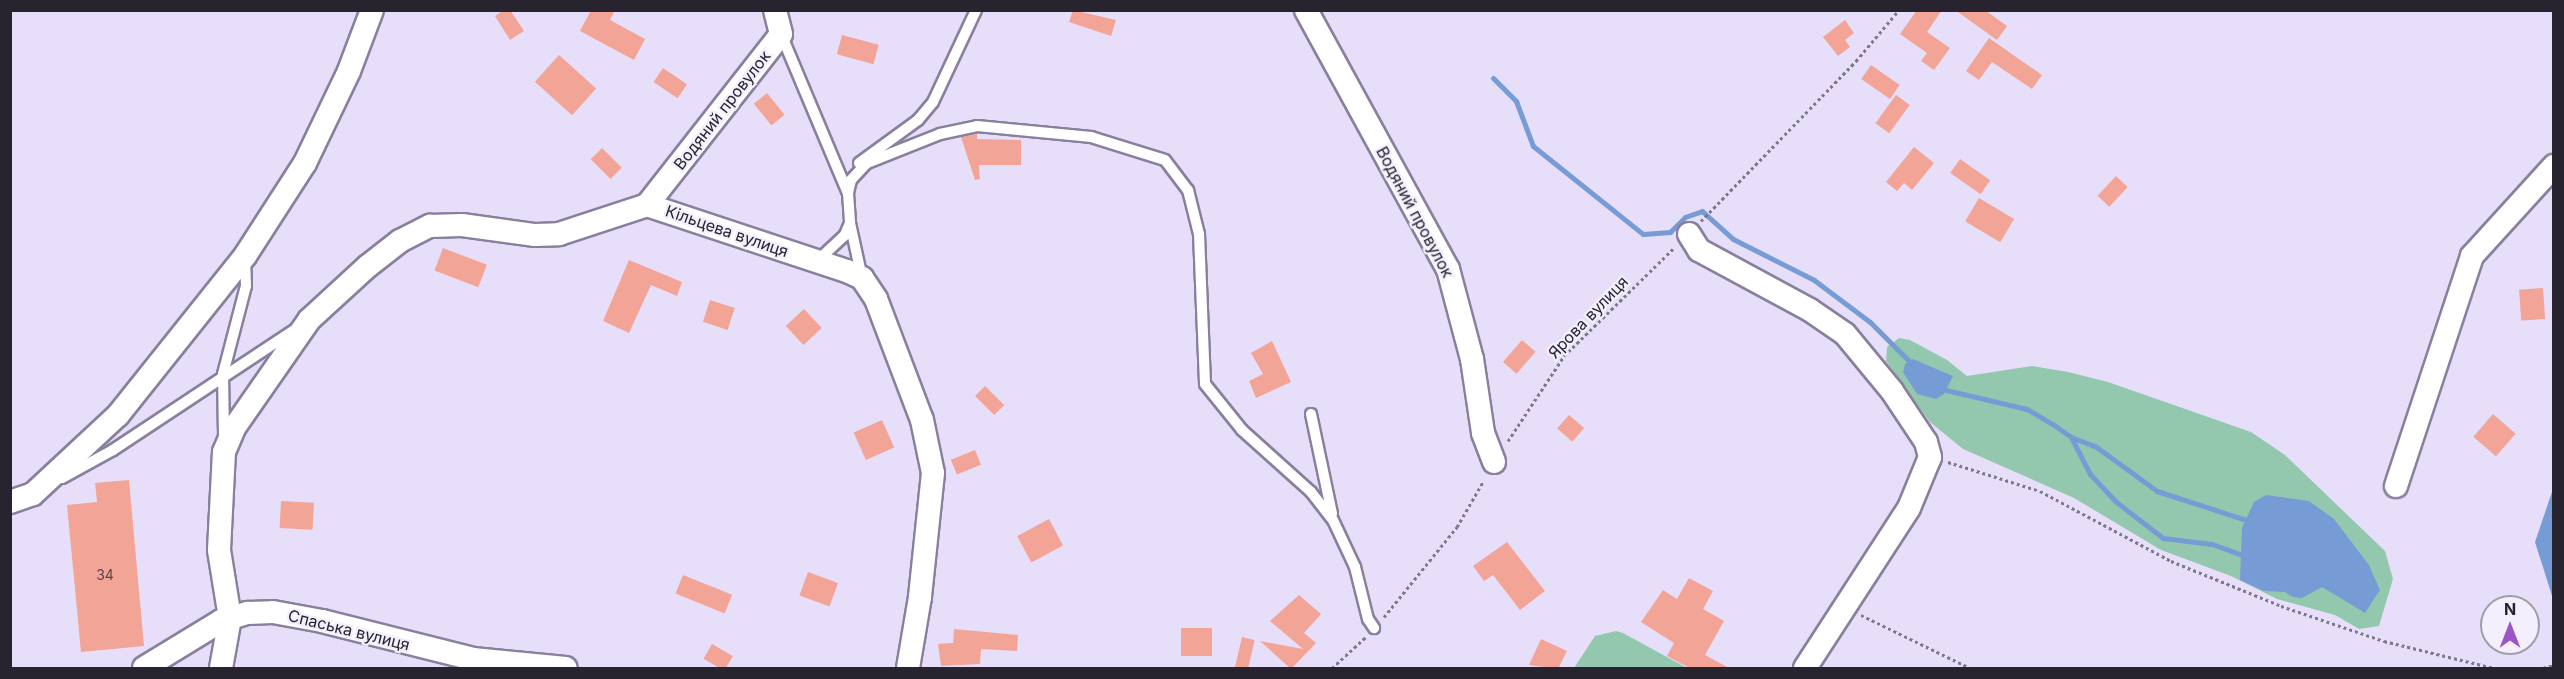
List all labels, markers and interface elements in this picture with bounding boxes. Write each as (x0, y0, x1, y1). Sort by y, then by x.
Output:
street label: Водяний провулок (670, 47, 774, 173)
street label: Водяний провулок (1372, 143, 1458, 281)
street label: Кільцева вулиця (663, 201, 791, 261)
street label: Ярова вулиця (1544, 272, 1632, 362)
house number: 34 (96, 567, 114, 583)
north arrow (2480, 595, 2540, 655)
text: N (2504, 599, 2516, 619)
street label: Спаська вулиця (286, 606, 412, 654)

